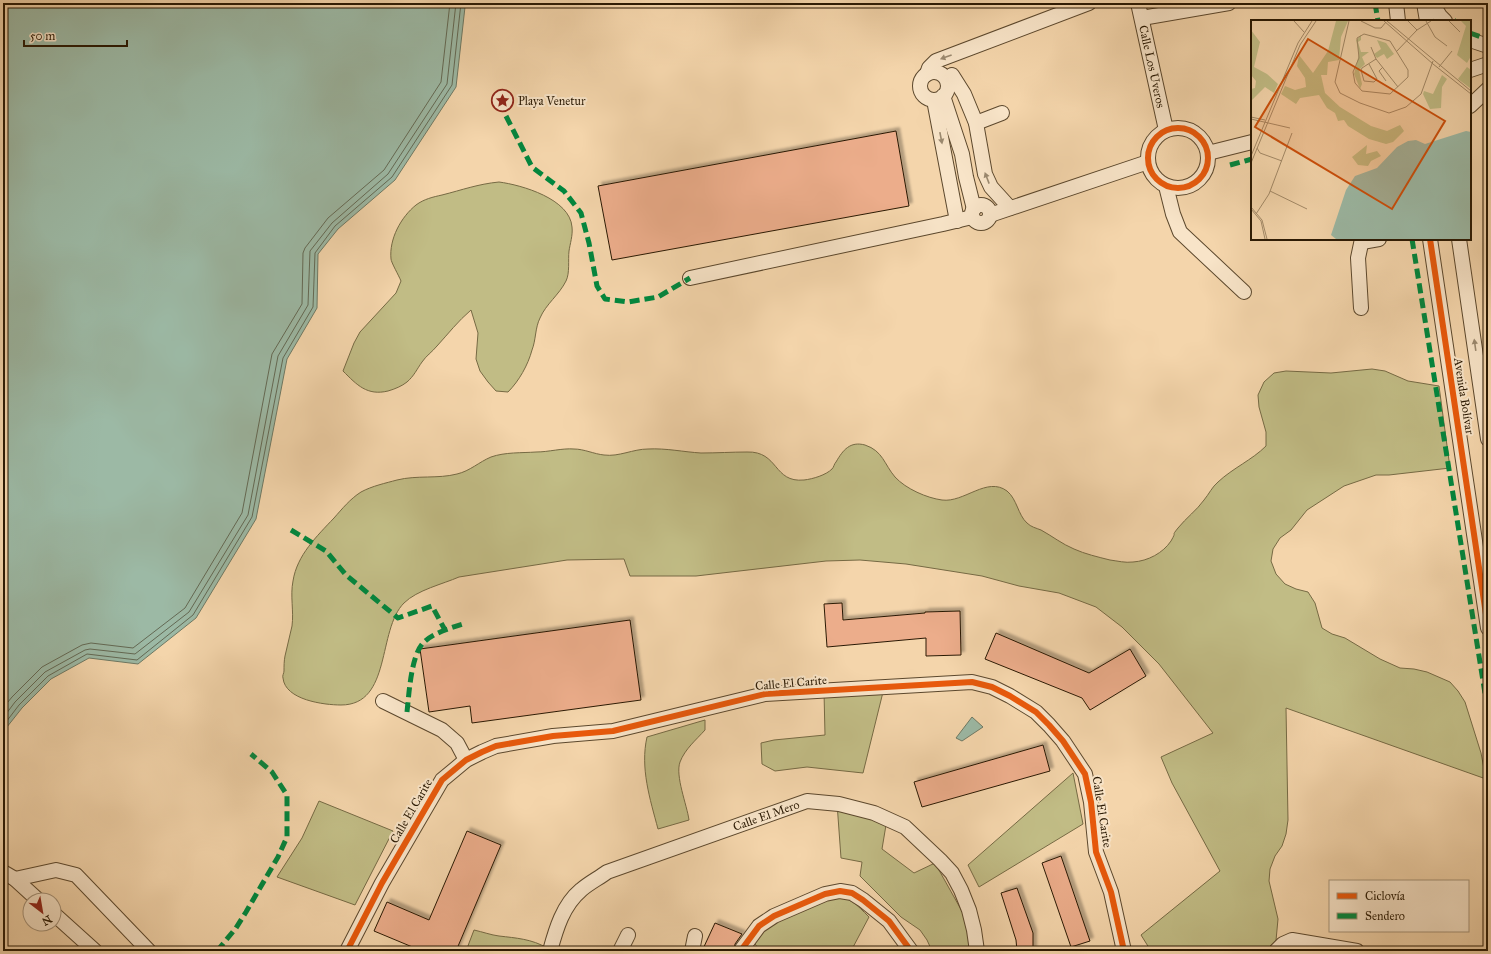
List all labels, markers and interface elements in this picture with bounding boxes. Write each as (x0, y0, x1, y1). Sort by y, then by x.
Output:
inset map (1251, 20, 1471, 240)
scale bar (24, 22, 127, 48)
street label: Calle Los Uveros (1136, 24, 1168, 109)
text: 50 m (30, 29, 55, 43)
one-way arrow (940, 55, 952, 61)
place icon: Playa Venetur (490, 88, 516, 114)
place label: Playa Venetur (518, 94, 586, 108)
one-way arrow (938, 132, 944, 144)
one-way arrow (984, 171, 990, 183)
one-way arrow (1472, 339, 1478, 351)
street label: Avenida Bolívar (1451, 356, 1477, 436)
street label: Calle El Carite (755, 673, 827, 693)
street label: Calle El Carite (1089, 775, 1115, 849)
street label: Calle El Carite (387, 776, 435, 846)
street label: Calle El Mero (731, 797, 801, 834)
legend (1329, 880, 1469, 932)
text: Ciclovía (1365, 889, 1406, 903)
north arrow (22, 892, 62, 932)
text: Sendero (1365, 909, 1405, 923)
text: N (39, 912, 54, 928)

